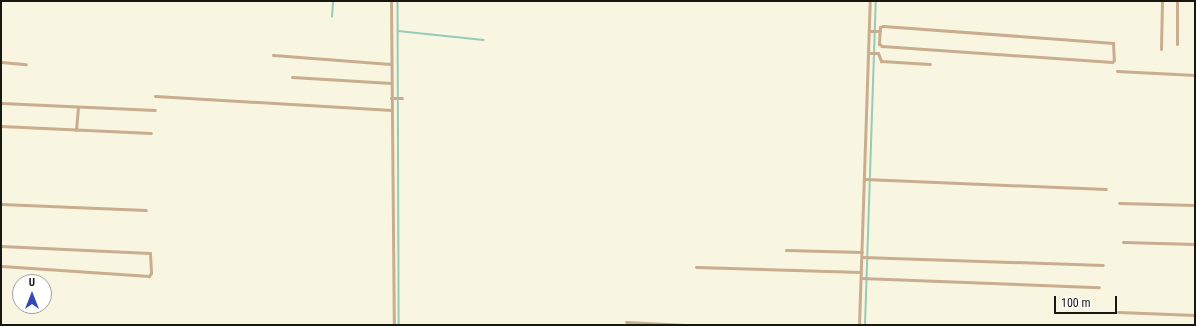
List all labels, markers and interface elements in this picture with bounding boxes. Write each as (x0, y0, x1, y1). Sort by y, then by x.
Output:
north arrow (12, 274, 52, 314)
text: U (29, 276, 35, 289)
scale bar (1056, 288, 1119, 314)
text: 100 m (1061, 296, 1091, 310)

